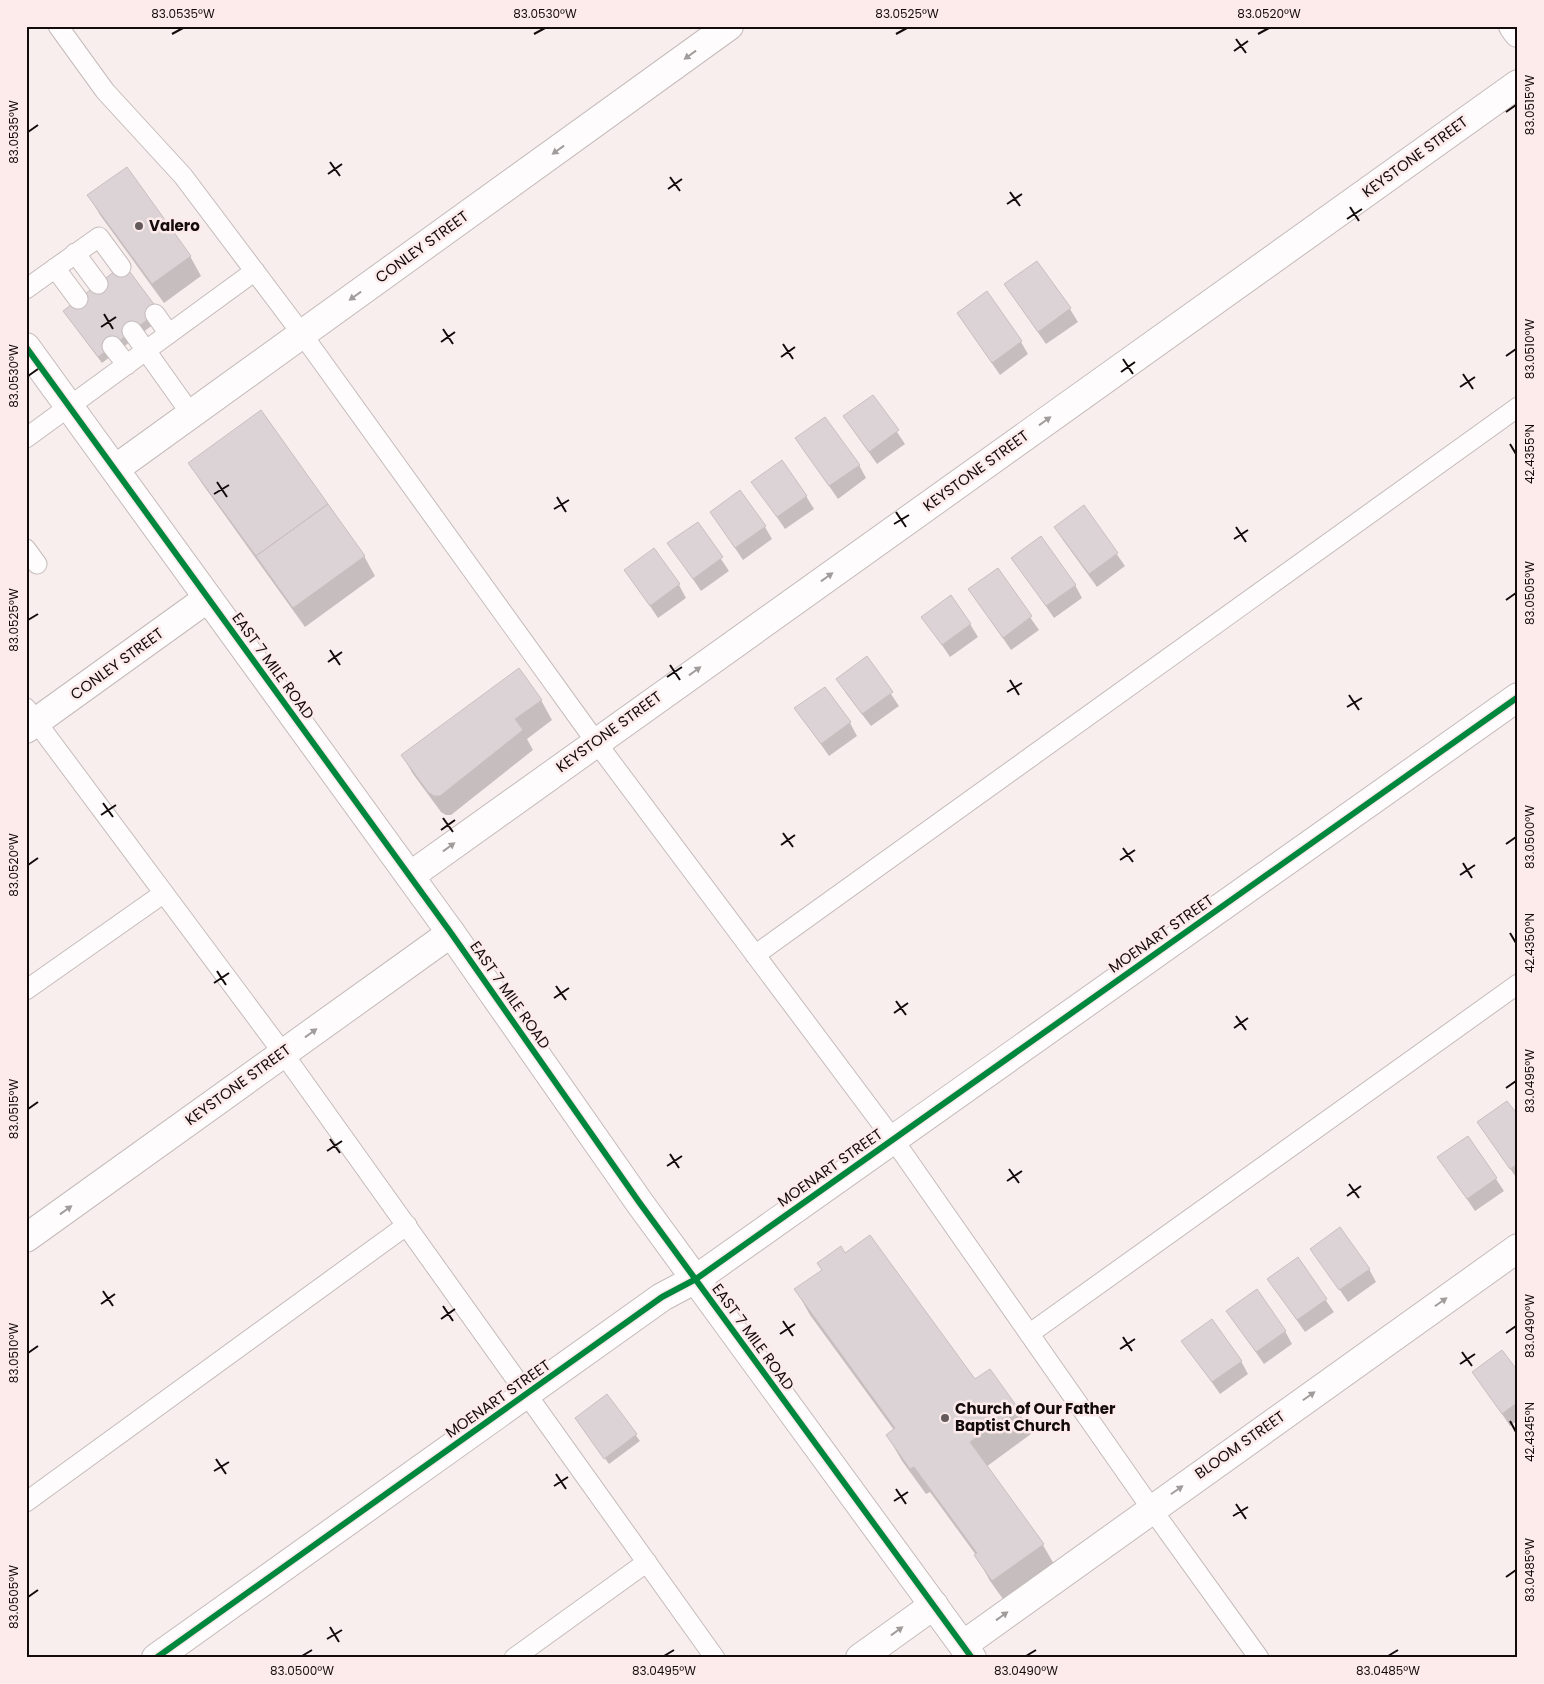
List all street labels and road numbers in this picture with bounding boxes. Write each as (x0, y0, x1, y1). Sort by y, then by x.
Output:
street label: KEYSTONE STREET (1358, 111, 1472, 202)
street label: CONLEY STREET (371, 206, 473, 288)
street label: KEYSTONE STREET (919, 425, 1033, 516)
street label: EAST 7 MILE ROAD (227, 608, 319, 723)
street label: CONLEY STREET (66, 623, 168, 705)
street label: KEYSTONE STREET (552, 686, 666, 777)
street label: MOENART STREET (1104, 889, 1217, 978)
street label: EAST 7 MILE ROAD (465, 937, 556, 1053)
street label: KEYSTONE STREET (181, 1039, 295, 1130)
street label: MOENART STREET (773, 1123, 886, 1212)
street label: EAST 7 MILE ROAD (707, 1279, 799, 1394)
street label: MOENART STREET (441, 1354, 554, 1443)
street label: BLOOM STREET (1190, 1406, 1289, 1484)

